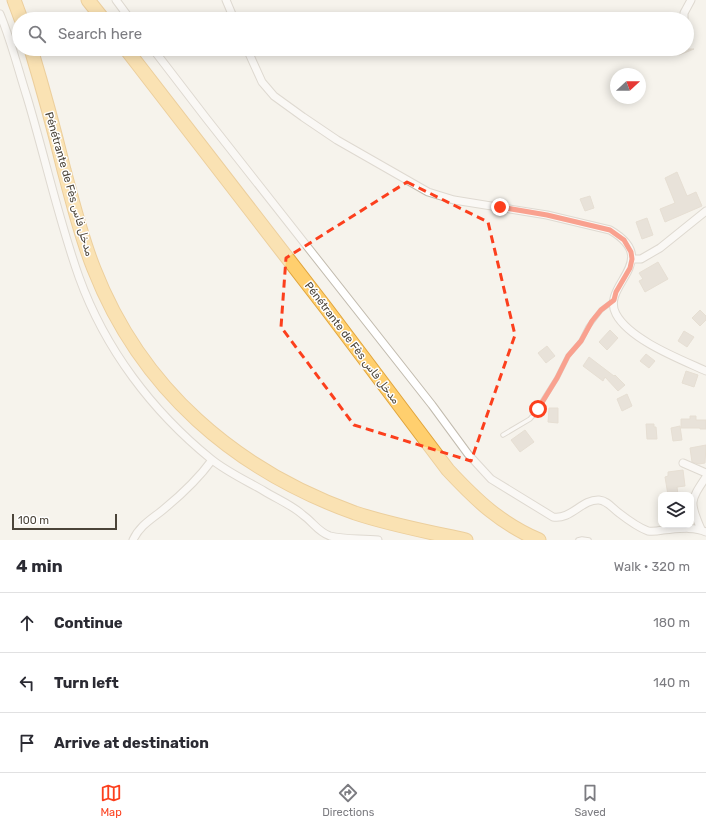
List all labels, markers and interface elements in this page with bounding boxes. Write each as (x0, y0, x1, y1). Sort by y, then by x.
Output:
search box (12, 12, 694, 56)
icon: search (26, 23, 48, 45)
text: Search here (58, 25, 142, 43)
north arrow (610, 68, 646, 104)
street label: Pénétrante de Fès مدخل فاس (42, 110, 96, 258)
route end (491, 198, 509, 216)
street label: Pénétrante de Fès مدخل فاس (302, 279, 402, 407)
route start (529, 400, 547, 418)
map controls (658, 492, 694, 528)
button: layers (658, 492, 694, 528)
scale bar (12, 512, 117, 531)
text: 100 m (18, 514, 49, 527)
text: 4 min (16, 556, 63, 576)
text: Walk · 320 m (614, 559, 690, 574)
icon: ahead (16, 612, 38, 634)
text: Continue (54, 614, 123, 632)
text: 180 m (653, 615, 690, 630)
icon: left (16, 672, 38, 694)
text: Turn left (54, 674, 119, 692)
text: 140 m (653, 675, 690, 690)
icon: arrive (16, 732, 38, 754)
text: Arrive at destination (54, 734, 209, 752)
tab: Map (100, 782, 122, 819)
tab: Directions (322, 782, 374, 819)
tab: Saved (575, 782, 606, 819)

